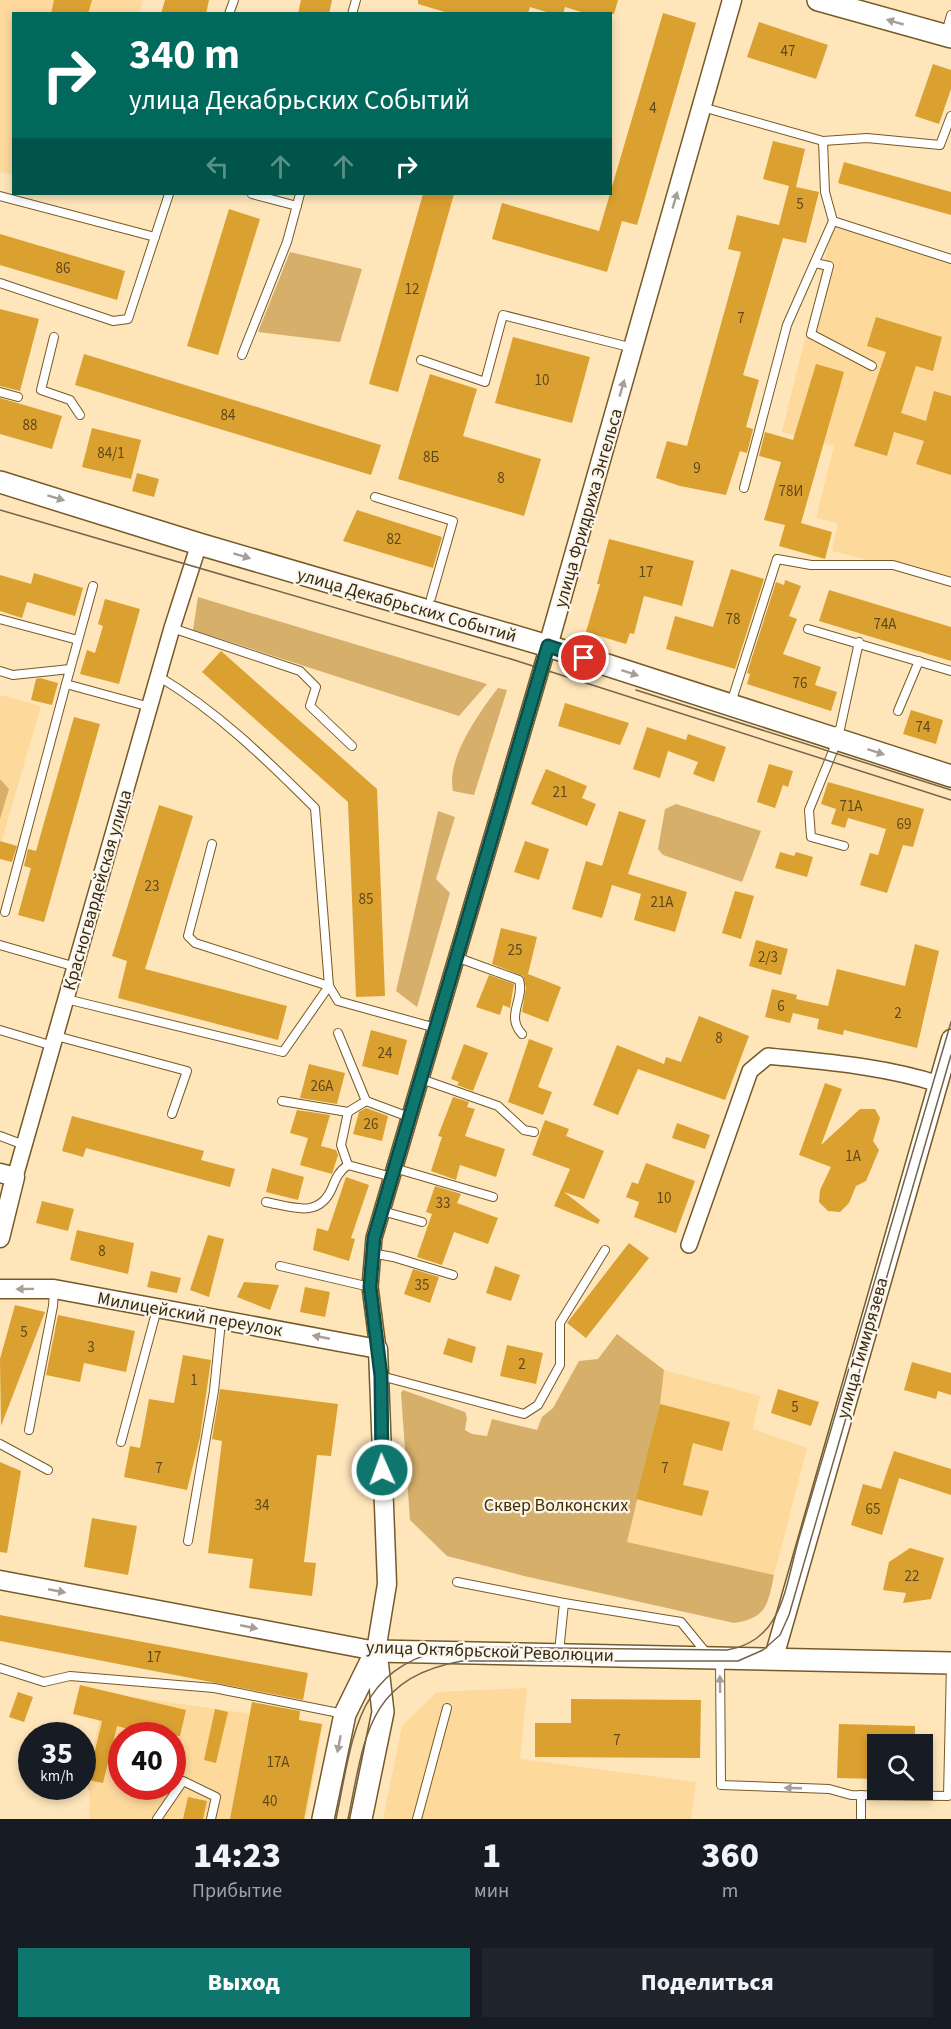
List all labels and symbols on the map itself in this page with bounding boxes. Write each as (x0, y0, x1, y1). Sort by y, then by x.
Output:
one-way arrow (886, 16, 904, 26)
house number: 47 (781, 41, 795, 62)
house number: 4 (649, 98, 657, 119)
one-way arrow (671, 191, 681, 209)
house number: 5 (796, 194, 804, 215)
house number: 86 (56, 258, 70, 279)
house number: 12 (405, 279, 419, 300)
house number: 7 (737, 308, 745, 329)
house number: 10 (535, 370, 549, 391)
one-way arrow (618, 379, 627, 397)
house number: 84 (221, 405, 236, 426)
street label: улица Фридриха Энгельса (548, 406, 629, 611)
house number: 88 (23, 415, 37, 436)
house number: 84/1 (97, 443, 125, 464)
house number: 8Б (423, 447, 439, 468)
house number: 9 (693, 458, 701, 479)
house number: 8 (497, 468, 505, 489)
house number: 78И (779, 481, 803, 502)
one-way arrow (47, 494, 65, 503)
house number: 82 (387, 529, 401, 550)
one-way arrow (233, 552, 251, 561)
street label: улица Декабрьских Событий (294, 562, 520, 649)
house number: 17 (639, 562, 653, 583)
house number: 78 (726, 609, 740, 630)
house number: 74А (873, 614, 897, 635)
pin (558, 632, 609, 683)
one-way arrow (621, 668, 639, 678)
house number: 76 (793, 673, 807, 694)
house number: 74 (916, 717, 931, 738)
one-way arrow (867, 747, 885, 757)
house number: 21 (553, 782, 567, 803)
street label: Красногвардейская улица (57, 787, 138, 993)
house number: 71А (839, 796, 863, 817)
house number: 69 (897, 814, 911, 835)
house number: 23 (145, 876, 159, 897)
house number: 85 (359, 889, 373, 910)
house number: 21А (650, 892, 674, 913)
house number: 25 (508, 940, 522, 961)
house number: 2/3 (758, 947, 778, 968)
house number: 6 (777, 996, 785, 1017)
house number: 2 (894, 1003, 902, 1024)
house number: 8 (715, 1028, 723, 1049)
house number: 24 (378, 1043, 393, 1064)
house number: 26А (310, 1076, 334, 1097)
house number: 26 (364, 1114, 378, 1135)
house number: 1А (845, 1146, 862, 1167)
house number: 10 (657, 1188, 671, 1209)
house number: 33 (436, 1193, 450, 1214)
house number: 8 (98, 1241, 106, 1262)
house number: 35 (415, 1275, 429, 1296)
street label: улица Тимирязева (830, 1275, 895, 1422)
one-way arrow (16, 1284, 35, 1294)
street label: Милицейский переулок (95, 1286, 285, 1343)
house number: 5 (20, 1322, 28, 1343)
one-way arrow (311, 1332, 330, 1341)
house number: 3 (87, 1337, 95, 1358)
house number: 2 (518, 1354, 526, 1375)
house number: 1 (190, 1370, 198, 1391)
house number: 5 (791, 1397, 799, 1418)
position arrow (350, 1438, 414, 1502)
house number: 7 (155, 1458, 163, 1479)
house number: 7 (661, 1458, 669, 1479)
park label: Сквер Волконских (484, 1493, 628, 1518)
house number: 34 (255, 1495, 270, 1516)
house number: 65 (866, 1499, 880, 1520)
house number: 22 (905, 1566, 919, 1587)
one-way arrow (48, 1587, 67, 1596)
one-way arrow (240, 1623, 259, 1632)
street label: улица Октябрьской Революции (366, 1635, 614, 1668)
house number: 17 (147, 1647, 161, 1668)
one-way arrow (716, 1674, 725, 1693)
speed limit sign: 40 (108, 1722, 186, 1800)
house number: 7 (613, 1730, 621, 1751)
one-way arrow (334, 1734, 343, 1753)
house number: 17А (266, 1752, 290, 1773)
one-way arrow (783, 1783, 802, 1792)
house number: 40 (263, 1791, 277, 1812)

